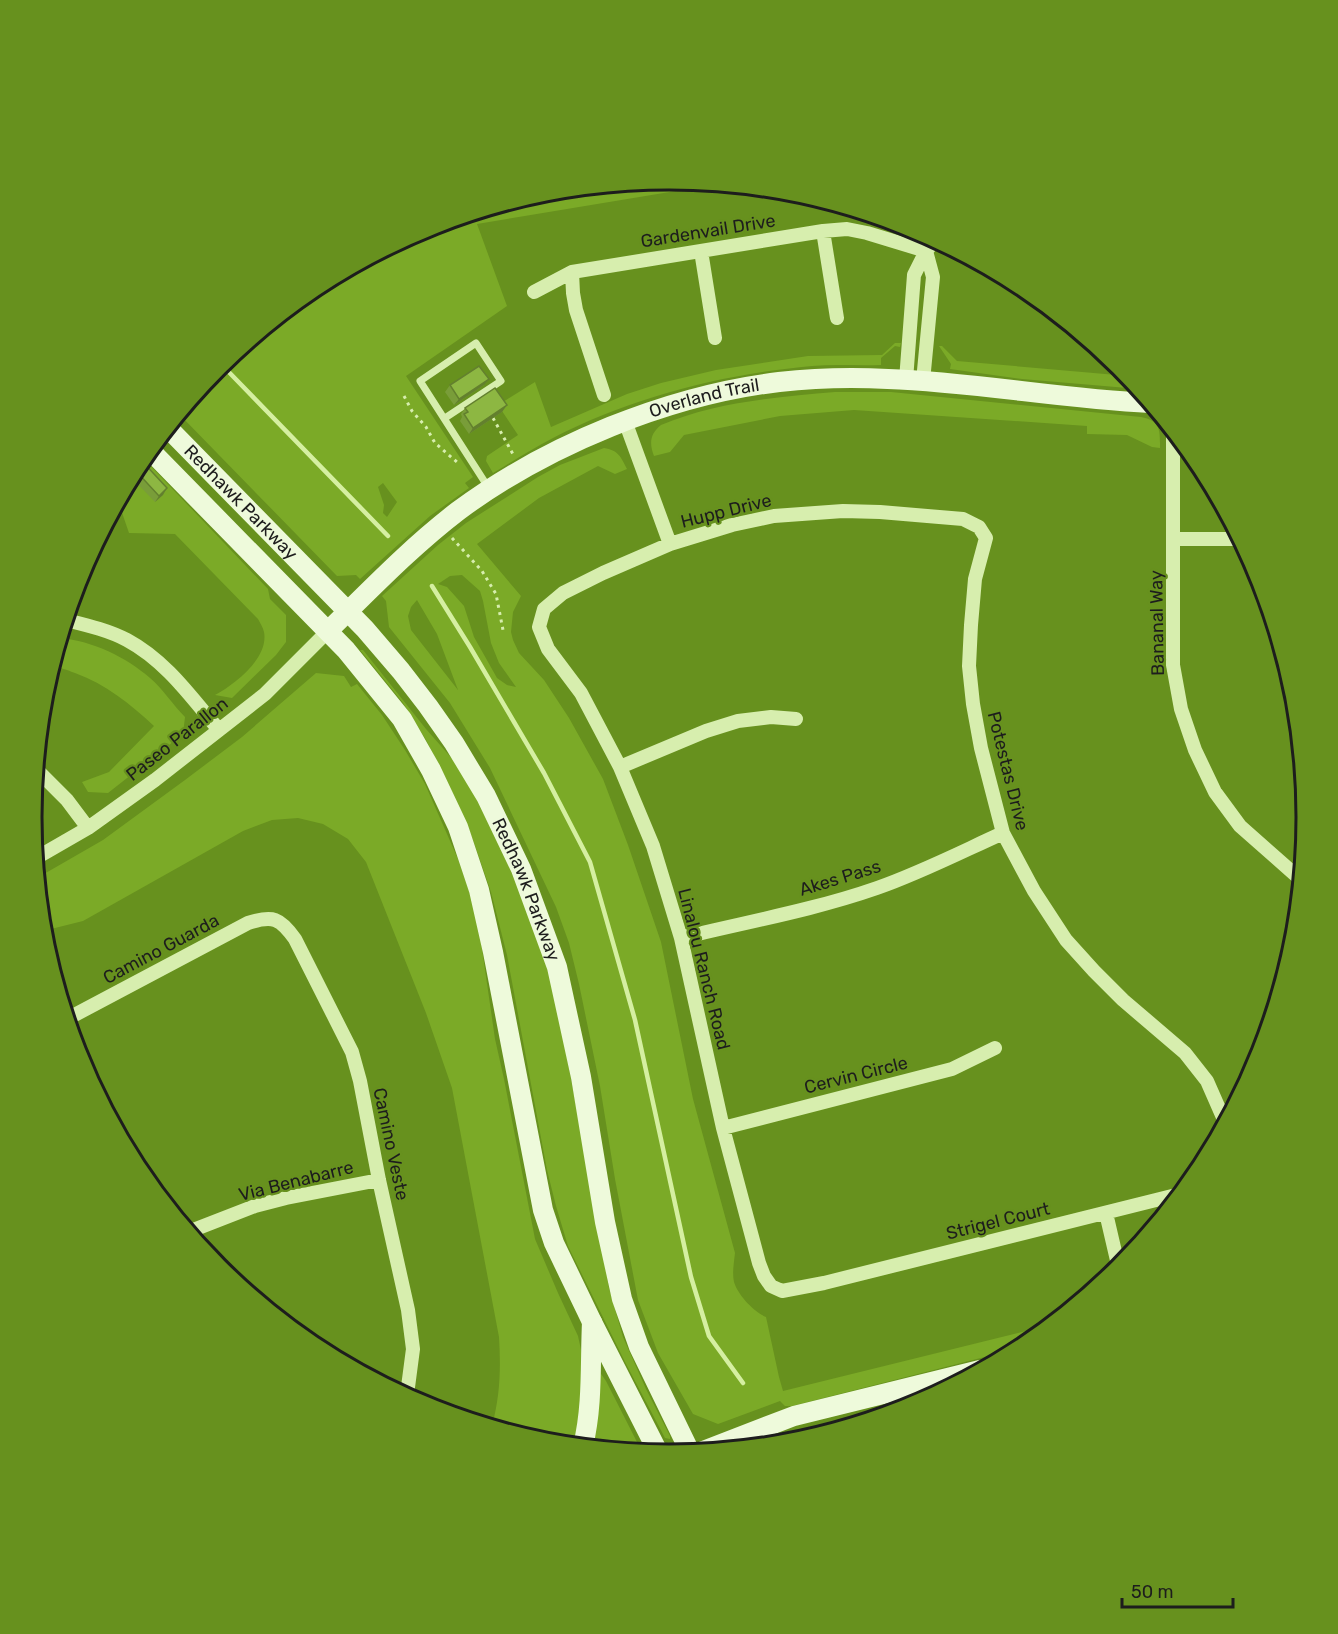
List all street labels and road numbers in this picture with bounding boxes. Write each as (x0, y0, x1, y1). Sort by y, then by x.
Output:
street label: Gardenvail Drive (639, 209, 777, 253)
street label: Overland Trail (646, 374, 761, 423)
street label: Redhawk Parkway (180, 440, 302, 565)
street label: Hupp Drive (678, 489, 774, 533)
street label: Bananal Way (1145, 570, 1169, 676)
street label: Paseo Parallon (122, 692, 232, 786)
street label: Potestas Drive (983, 709, 1033, 833)
street label: Redhawk Parkway (487, 814, 565, 964)
street label: Akes Pass (796, 855, 884, 901)
street label: Linalou Ranch Road (673, 886, 735, 1052)
street label: Camino Guarda (99, 909, 223, 989)
street label: Cervin Circle (802, 1052, 910, 1098)
street label: Camino Veste (368, 1086, 414, 1202)
street label: Via Benabarre (236, 1156, 356, 1206)
street label: Strigel Court (944, 1197, 1052, 1245)

